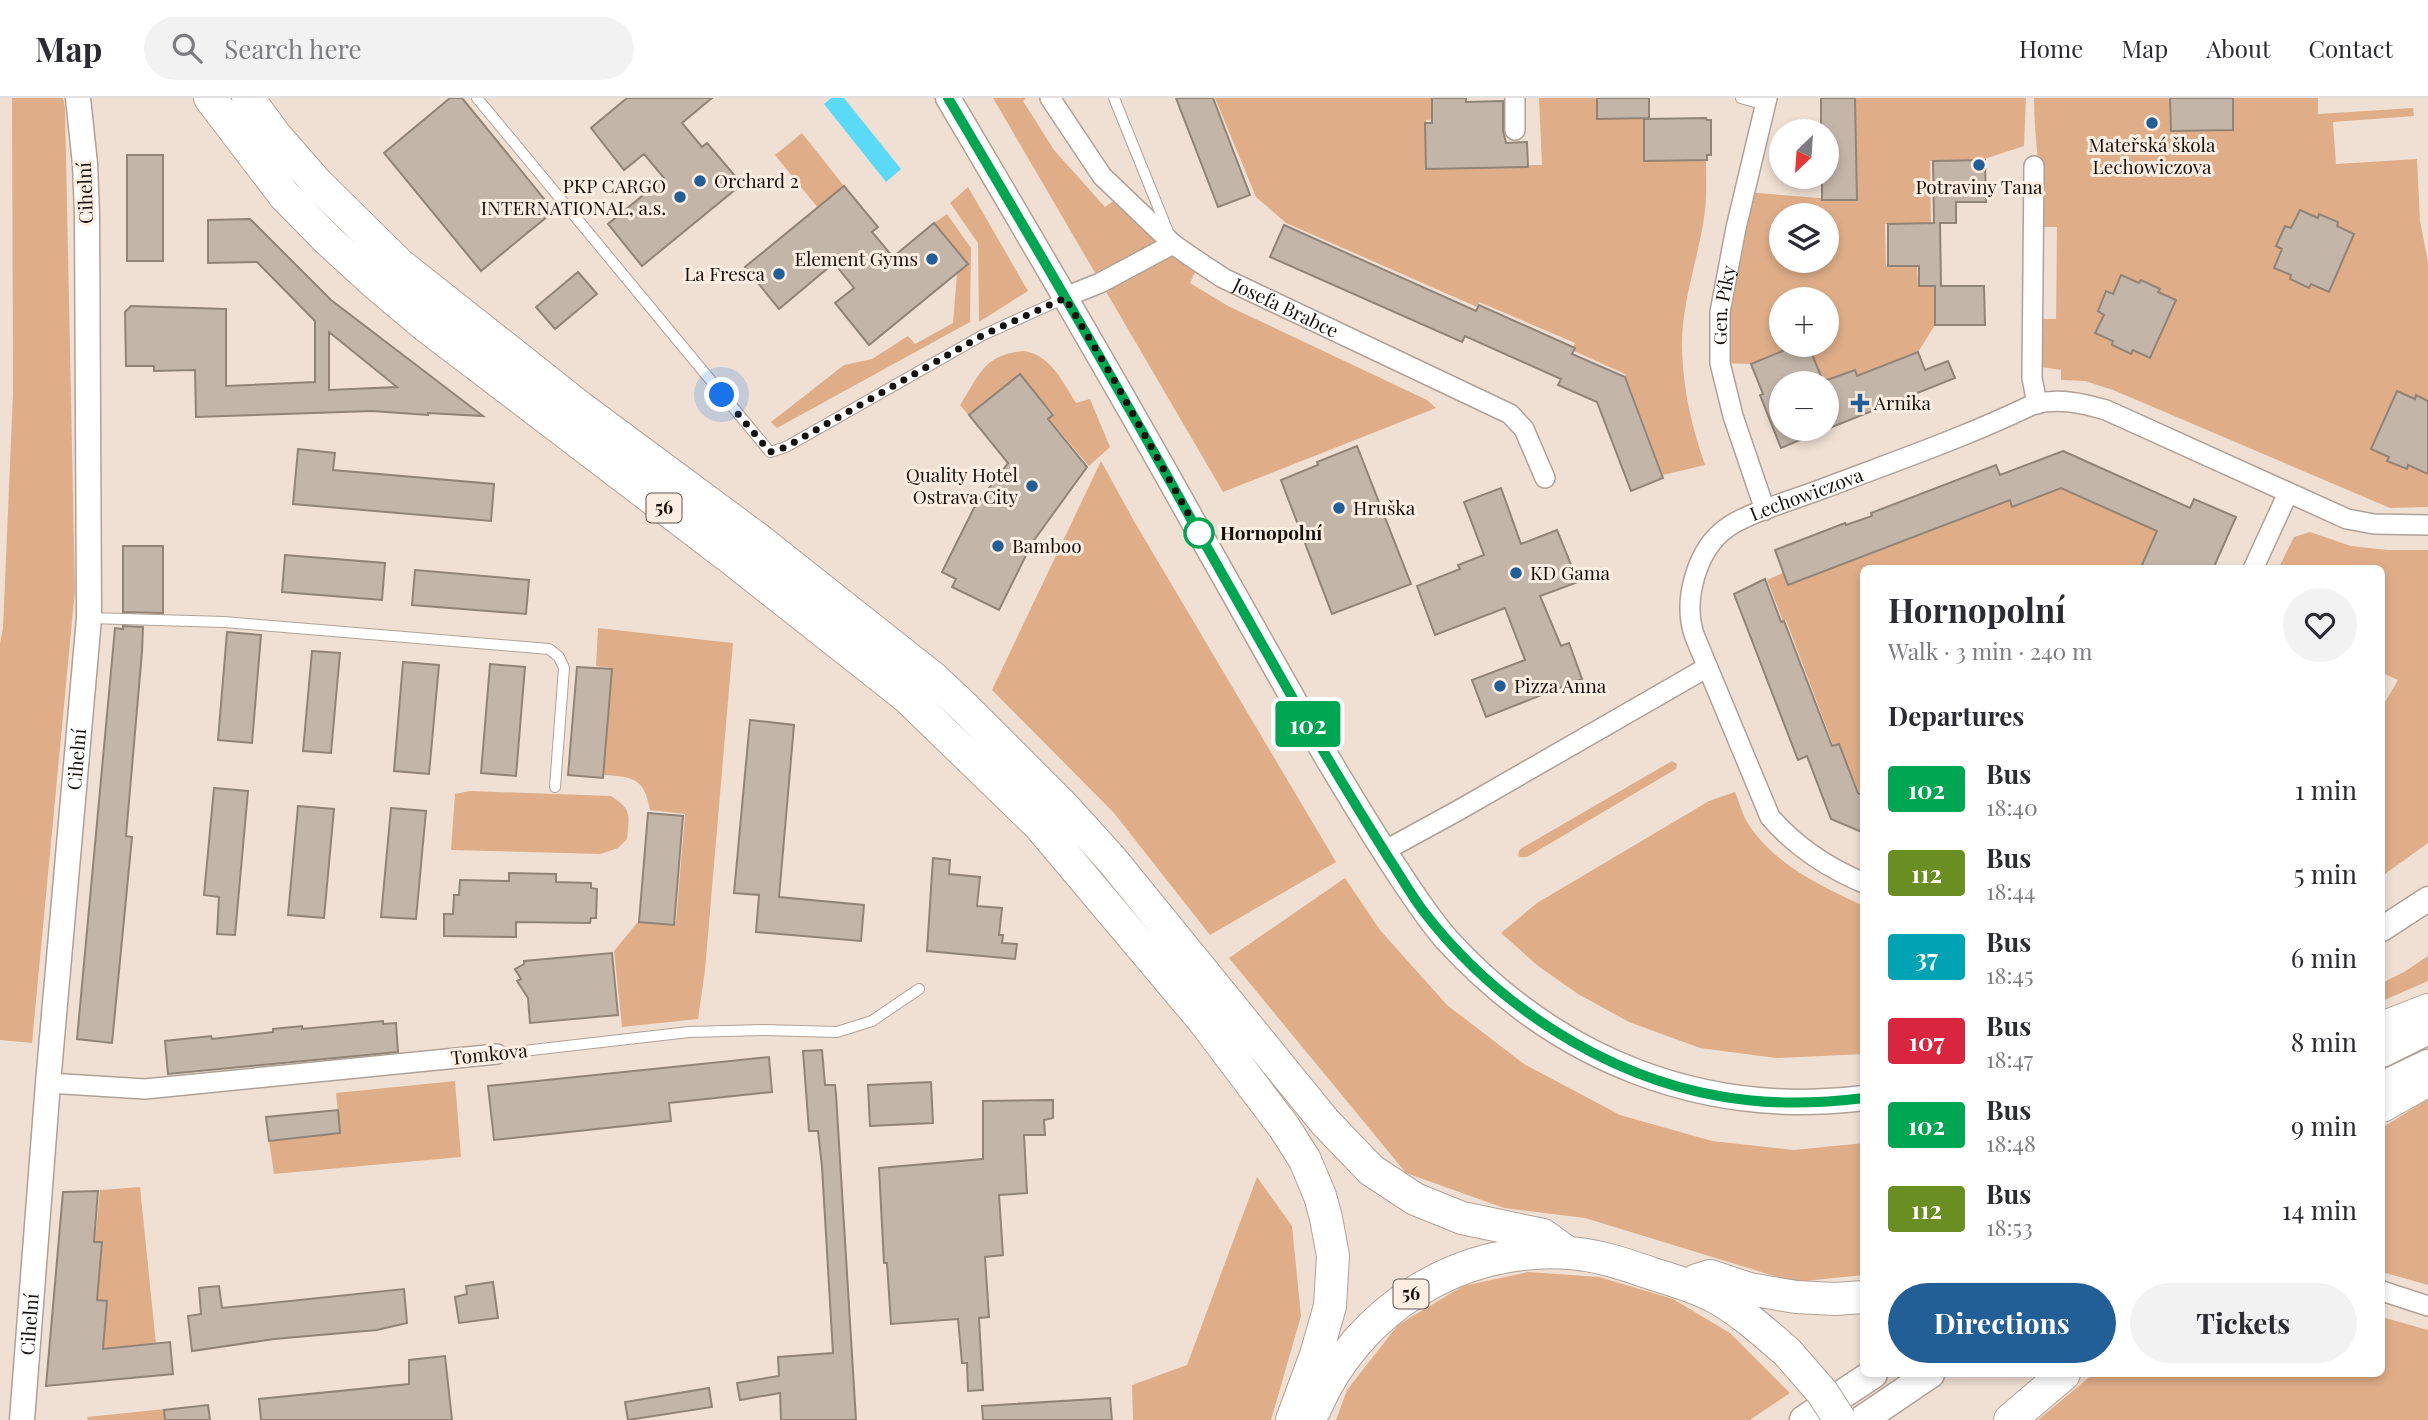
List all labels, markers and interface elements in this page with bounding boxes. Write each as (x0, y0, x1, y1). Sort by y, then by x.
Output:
search box (144, 17, 634, 80)
text: Map (35, 26, 102, 70)
icon: search (168, 29, 206, 67)
text: Search here (224, 31, 362, 66)
text: Home (2019, 32, 2083, 64)
text: Map (2121, 32, 2168, 64)
text: About (2206, 32, 2270, 64)
text: Contact (2308, 32, 2393, 64)
marker: Mateřská škola Lechowiczova (2144, 115, 2160, 131)
north arrow (1769, 119, 1839, 189)
map controls (1769, 119, 1839, 441)
place label: Mateřská škola Lechowiczova (2089, 131, 2216, 179)
marker: Potraviny Tana (1971, 157, 1987, 173)
street label: Cihelní (70, 161, 98, 224)
place label: Orchard 2 (714, 167, 799, 193)
place label: PKP CARGO INTERNATIONAL, a.s. (481, 172, 666, 220)
marker: Orchard 2 (692, 173, 708, 189)
place label: Potraviny Tana (1915, 173, 2043, 199)
marker: PKP CARGO INTERNATIONAL, a.s. (672, 189, 688, 205)
button: layers (1769, 203, 1839, 273)
place label: Element Gyms (794, 245, 918, 271)
marker: Element Gyms (924, 251, 940, 267)
place label: La Fresca (684, 260, 766, 286)
street label: Gen. Píky (1706, 262, 1741, 345)
marker: La Fresca (771, 266, 787, 282)
street label: Josefa Brabce (1228, 270, 1343, 343)
button: + (1769, 287, 1839, 357)
button: − (1769, 371, 1839, 441)
your location (704, 377, 739, 412)
place label: Arnika (1873, 389, 1932, 415)
marker: Arnika (1852, 395, 1868, 411)
place label: Quality Hotel Ostrava City (906, 461, 1019, 509)
street label: Lechowiczova (1745, 461, 1867, 526)
marker: Quality Hotel Ostrava City (1024, 478, 1040, 494)
road number: 56 (646, 494, 682, 522)
place label: Hruška (1353, 494, 1416, 520)
marker: Hruška (1331, 500, 1347, 516)
marker: Hornopolní (1184, 518, 1214, 548)
place label: Hornopolní (1220, 519, 1322, 545)
place label: Bamboo (1012, 532, 1082, 558)
marker: Bamboo (990, 538, 1006, 554)
place label: KD Gama (1530, 559, 1611, 585)
marker: KD Gama (1508, 565, 1524, 581)
text: Hornopolní (1888, 587, 2066, 631)
button: heart (2283, 588, 2357, 662)
text: Walk · 3 min · 240 m (1888, 635, 2092, 666)
place label: Pizza Anna (1514, 672, 1607, 698)
marker: Pizza Anna (1492, 678, 1508, 694)
text: Departures (1888, 698, 2024, 733)
line badge: 102 (1268, 701, 1348, 747)
text: 102 (1289, 708, 1327, 740)
street label: Cihelní (60, 727, 91, 791)
text: Bus (1986, 756, 2031, 791)
text: 1 min (2295, 772, 2357, 807)
text: 102 (1908, 773, 1945, 805)
text: 18:40 (1986, 791, 2038, 822)
text: Bus (1986, 840, 2031, 875)
text: 5 min (2294, 856, 2357, 891)
text: 112 (1911, 857, 1942, 889)
text: 18:44 (1986, 875, 2035, 906)
text: Bus (1986, 924, 2031, 959)
text: 6 min (2291, 940, 2357, 975)
text: 37 (1915, 941, 1938, 973)
text: 18:45 (1986, 959, 2034, 990)
text: Bus (1986, 1008, 2031, 1043)
text: 8 min (2291, 1024, 2357, 1059)
text: 107 (1909, 1025, 1944, 1057)
street label: Tomkova (449, 1036, 529, 1070)
text: 18:47 (1986, 1043, 2033, 1074)
text: Bus (1986, 1092, 2031, 1127)
text: 9 min (2291, 1108, 2357, 1143)
text: 102 (1908, 1109, 1945, 1141)
text: 18:48 (1986, 1127, 2036, 1158)
text: Bus (1986, 1176, 2031, 1211)
text: 14 min (2282, 1192, 2357, 1227)
text: 112 (1911, 1193, 1942, 1225)
text: 18:53 (1986, 1211, 2033, 1242)
road number: 56 (1394, 1280, 1428, 1308)
button: Directions (1888, 1283, 2116, 1363)
button: Tickets (2130, 1283, 2357, 1363)
street label: Cihelní (13, 1292, 44, 1356)

